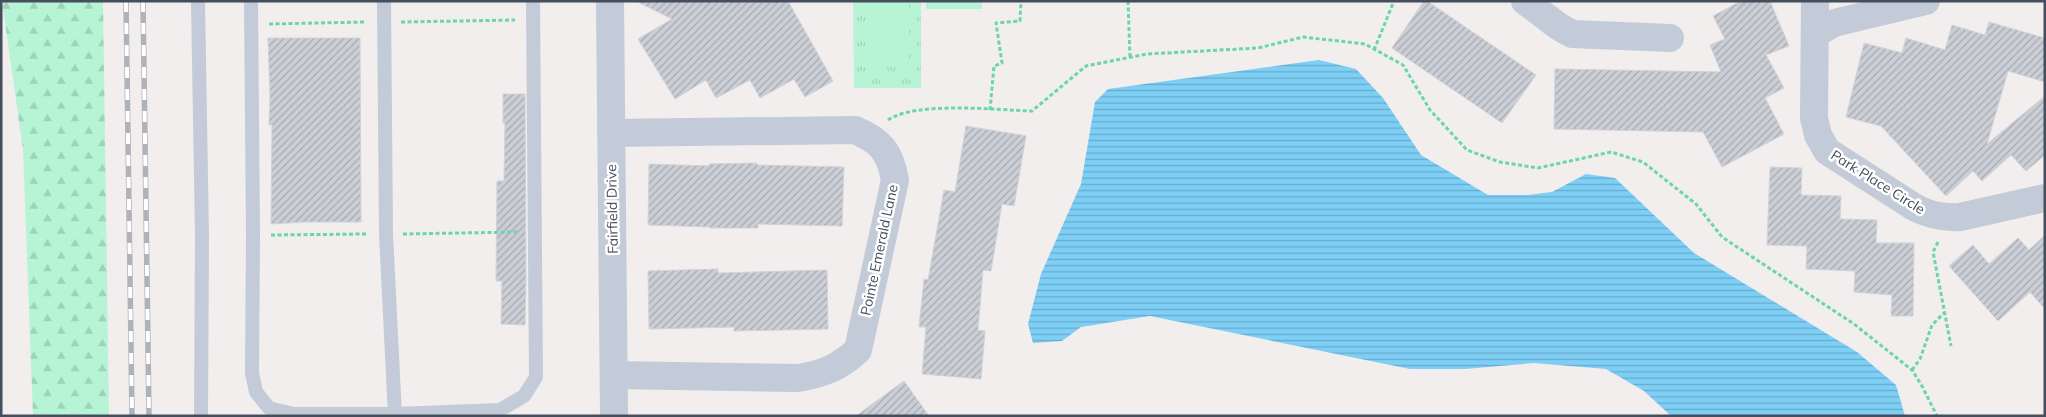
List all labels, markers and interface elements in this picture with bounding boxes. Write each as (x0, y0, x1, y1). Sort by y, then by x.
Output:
street label: Park Place Circle (1828, 146, 1928, 218)
street label: Fairfield Drive (602, 164, 622, 254)
street label: Pointe Emerald Lane (856, 183, 902, 317)

